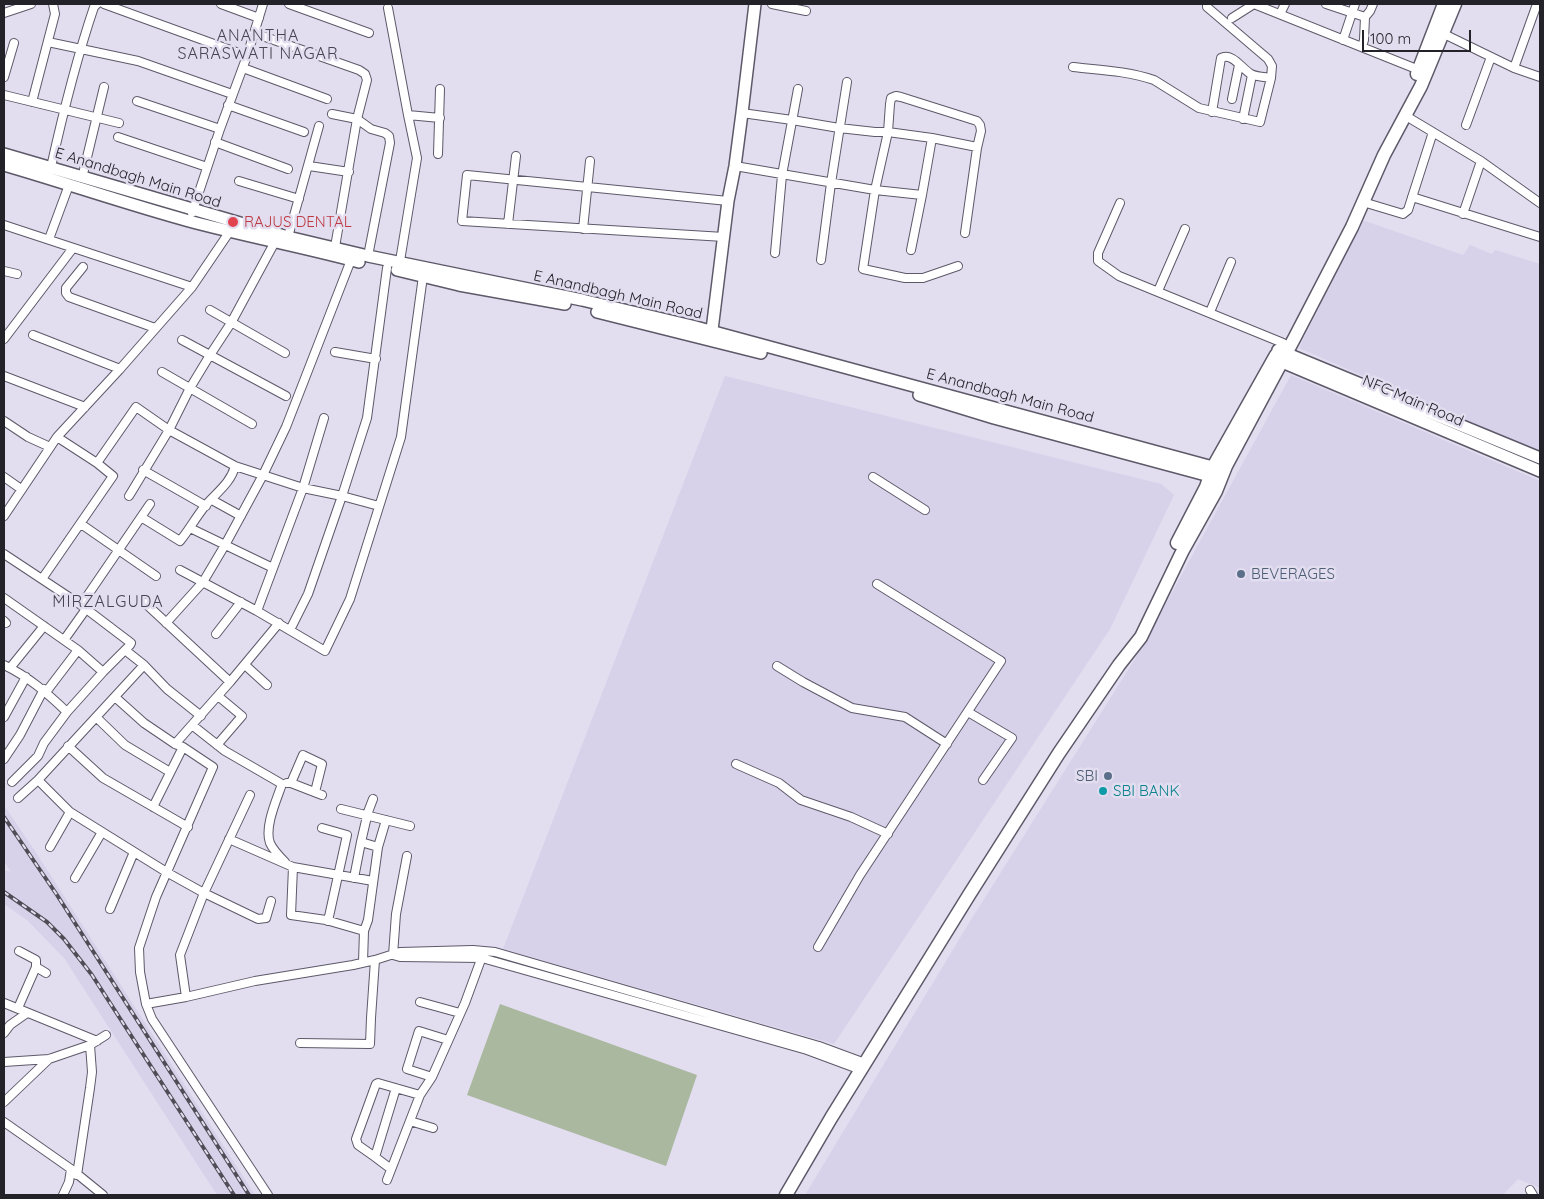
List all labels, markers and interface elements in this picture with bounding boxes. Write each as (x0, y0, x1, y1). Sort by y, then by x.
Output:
scale bar (1364, 20, 1473, 52)
district label: ANANTHA SARASWATI NAGAR (176, 26, 340, 64)
text: 100 m (1370, 29, 1411, 48)
street label: E Anandbagh Main Road (53, 144, 223, 212)
place label: RAJUS DENTAL (244, 213, 352, 231)
marker: RAJUS DENTAL (226, 215, 240, 229)
street label: E Anandbagh Main Road (532, 267, 704, 323)
street label: E Anandbagh Main Road (924, 365, 1096, 427)
street label: NFC Main Road (1360, 372, 1466, 430)
place label: BEVERAGES (1251, 565, 1335, 583)
marker: BEVERAGES (1235, 568, 1247, 580)
district label: MIRZALGUDA (51, 592, 165, 612)
place label: SBI (1076, 767, 1098, 785)
marker: SBI (1102, 770, 1114, 782)
place label: SBI BANK (1113, 782, 1180, 800)
marker: SBI BANK (1097, 785, 1109, 797)

